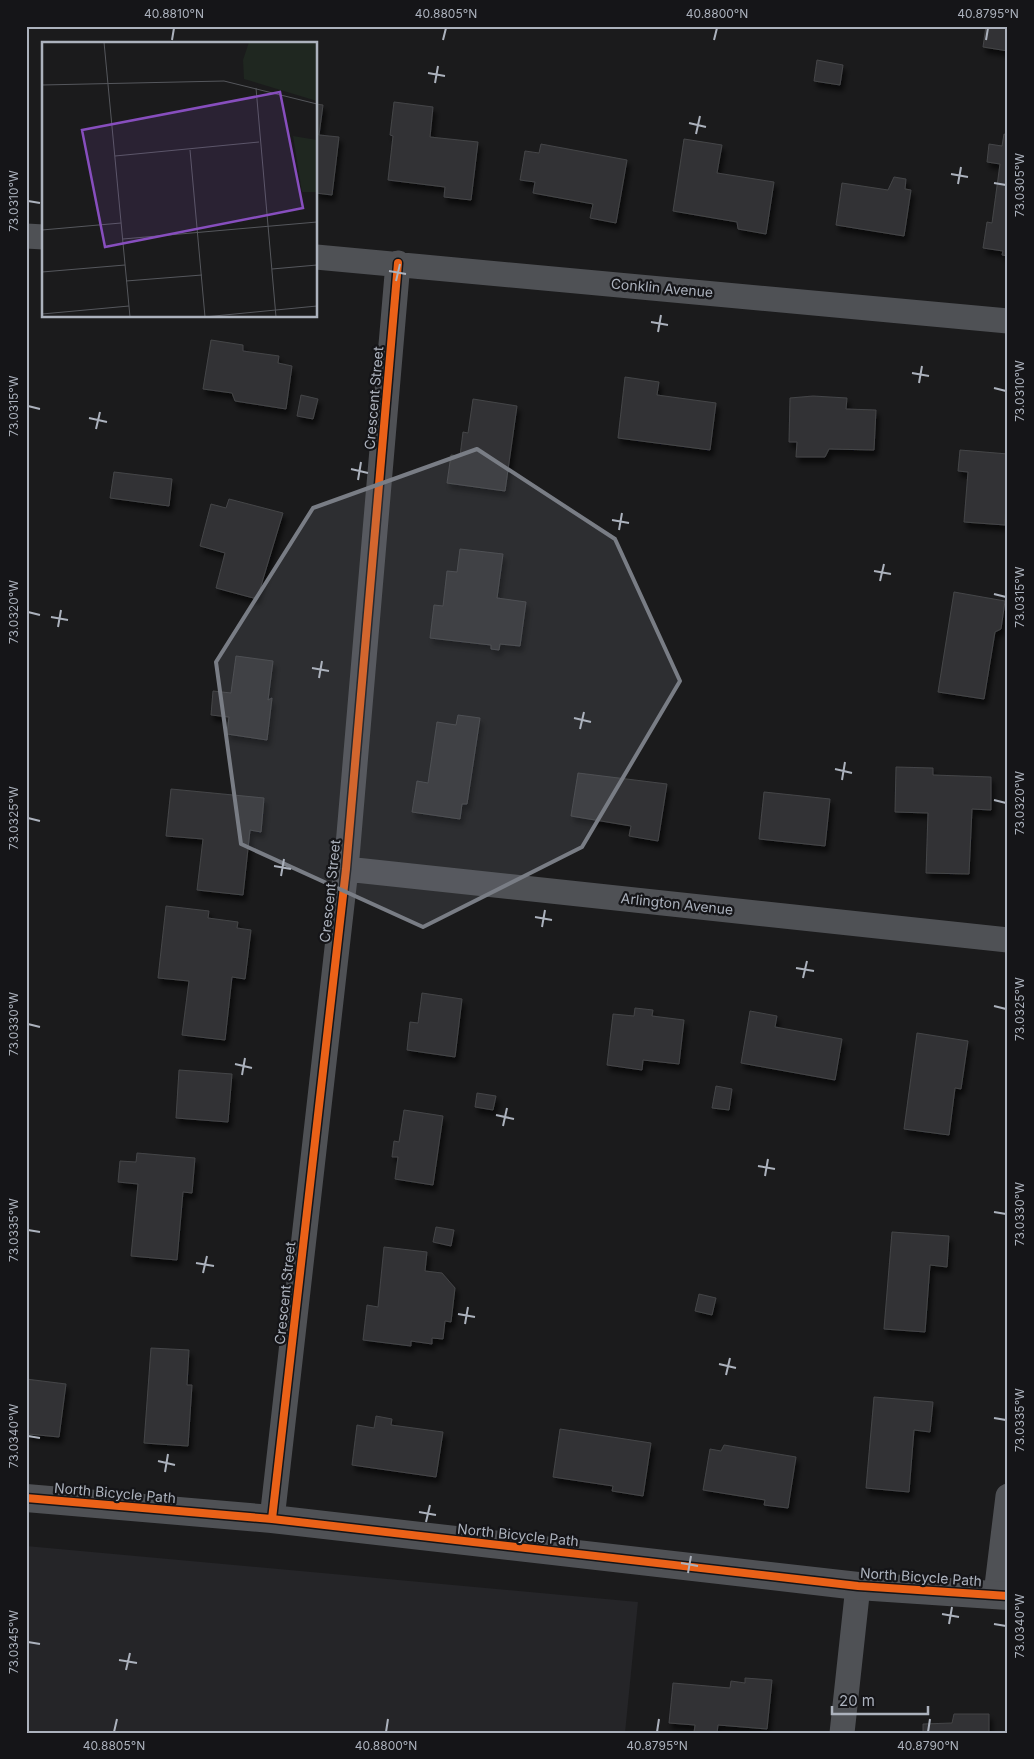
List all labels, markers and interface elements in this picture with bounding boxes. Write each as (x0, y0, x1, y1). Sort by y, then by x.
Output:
text: 40.8810°N (144, 6, 204, 21)
text: 40.8805°N (415, 6, 477, 21)
text: 40.8800°N (686, 6, 748, 21)
text: 40.8795°N (957, 6, 1019, 21)
inset map (42, 42, 318, 318)
text: 73.0305°W (1012, 153, 1027, 217)
text: 73.0310°W (6, 170, 21, 232)
street label: Conklin Avenue (610, 275, 714, 300)
street label: Crescent Street (361, 345, 387, 450)
text: 73.0310°W (1012, 360, 1027, 422)
text: 73.0315°W (6, 375, 21, 437)
text: 73.0315°W (1012, 566, 1027, 628)
text: 73.0320°W (6, 580, 21, 644)
text: 73.0320°W (1012, 771, 1027, 835)
text: 73.0325°W (6, 786, 21, 850)
street label: Crescent Street (316, 838, 343, 943)
street label: Arlington Avenue (620, 889, 734, 918)
text: 73.0325°W (1012, 977, 1027, 1041)
text: 73.0330°W (6, 992, 21, 1056)
text: 73.0330°W (1012, 1182, 1027, 1246)
text: 73.0335°W (6, 1198, 21, 1262)
street label: Crescent Street (271, 1240, 298, 1345)
text: 73.0335°W (1012, 1388, 1027, 1452)
text: 73.0340°W (6, 1404, 21, 1468)
street label: North Bicycle Path (53, 1479, 177, 1506)
street label: North Bicycle Path (456, 1520, 580, 1549)
street label: North Bicycle Path (859, 1564, 983, 1589)
text: 73.0340°W (1012, 1594, 1027, 1658)
text: 73.0345°W (6, 1610, 21, 1674)
scale bar (832, 1684, 928, 1716)
text: 20 m (839, 1691, 875, 1710)
text: 40.8805°N (83, 1738, 145, 1753)
text: 40.8800°N (355, 1738, 417, 1753)
text: 40.8795°N (626, 1738, 688, 1753)
text: 40.8790°N (897, 1738, 959, 1753)

